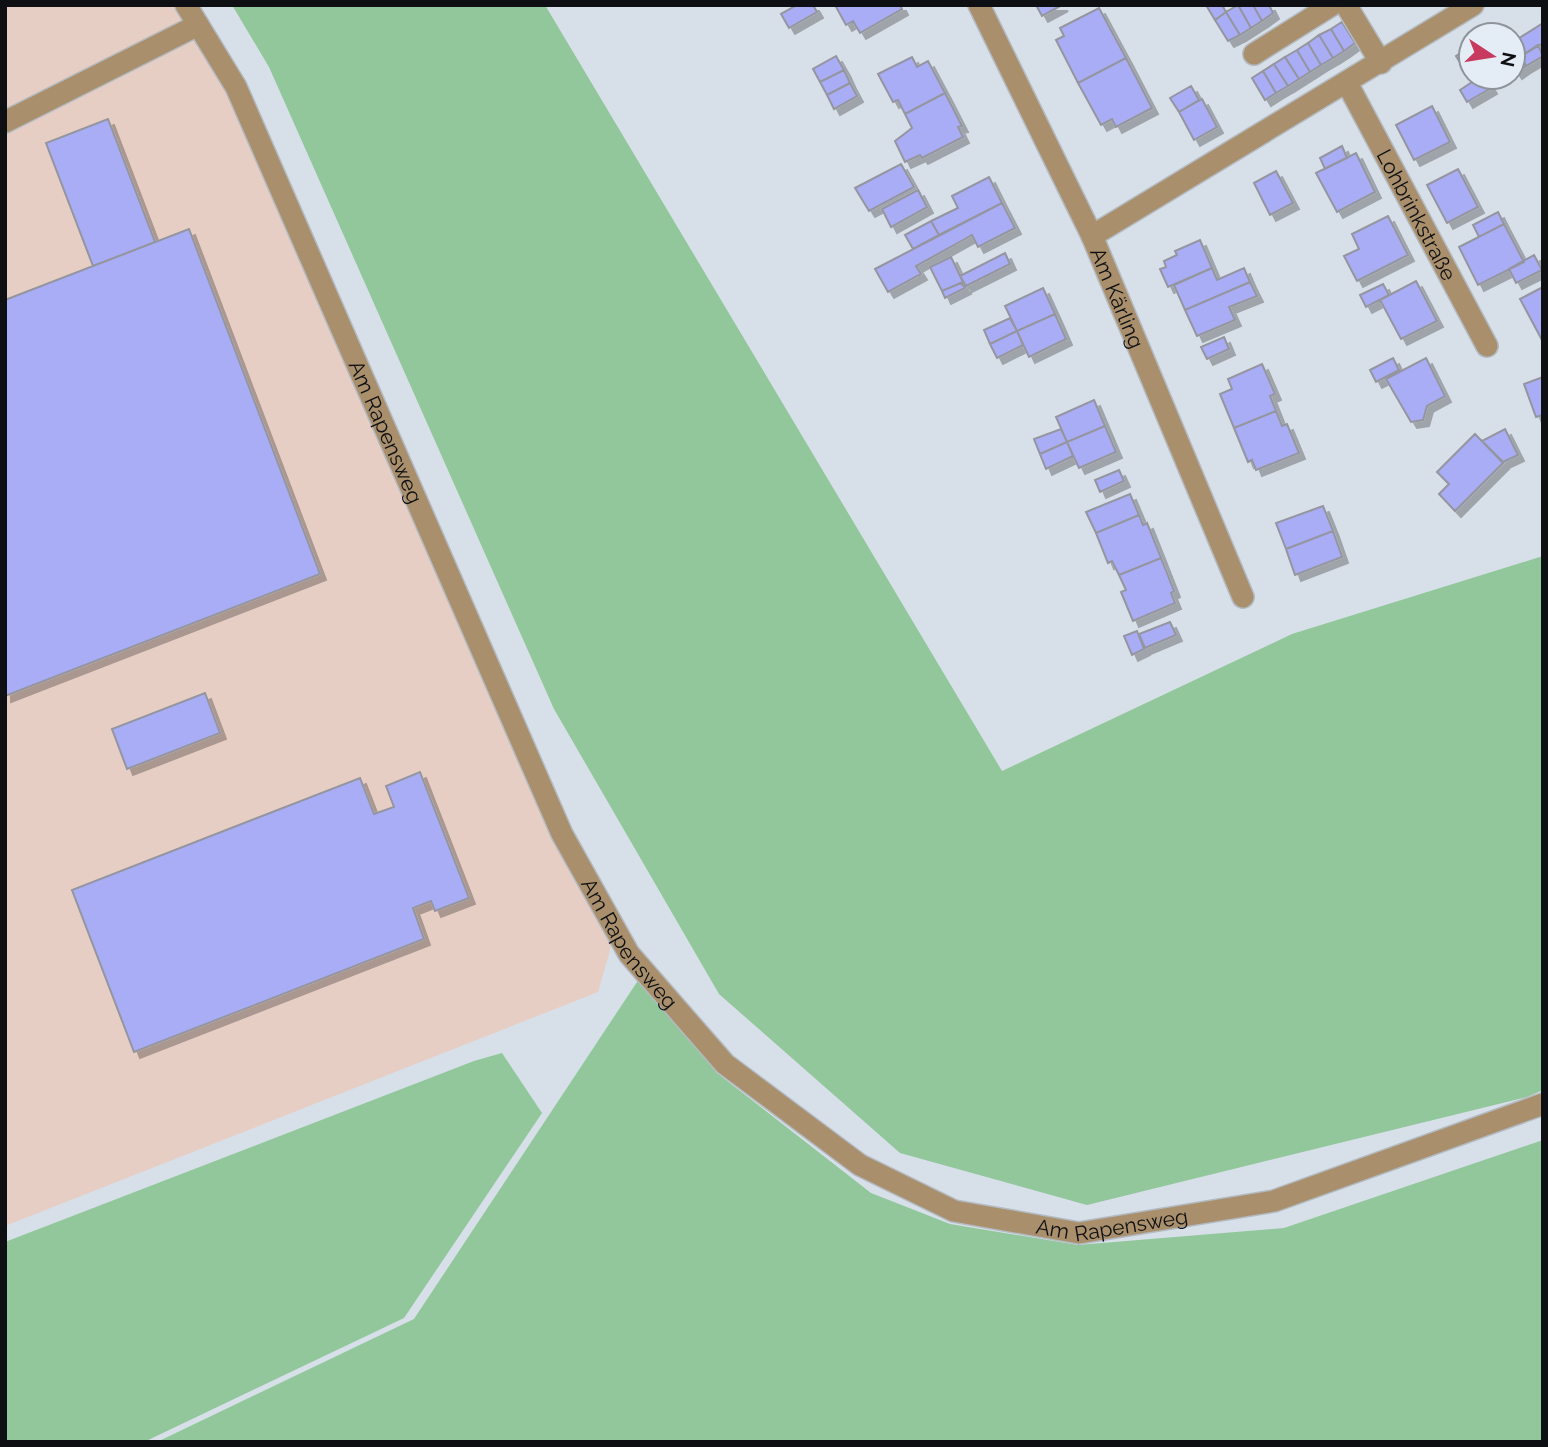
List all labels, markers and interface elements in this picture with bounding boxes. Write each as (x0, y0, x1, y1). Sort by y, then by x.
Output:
north arrow (1457, 21, 1527, 91)
text: N (1496, 50, 1521, 69)
street label: Lohbrinkstraße (1372, 145, 1462, 284)
street label: Am Kärling (1086, 244, 1150, 352)
street label: Am Rapensweg (344, 356, 429, 507)
street label: Am Rapensweg (577, 874, 683, 1014)
street label: Am Rapensweg (1034, 1203, 1190, 1246)

